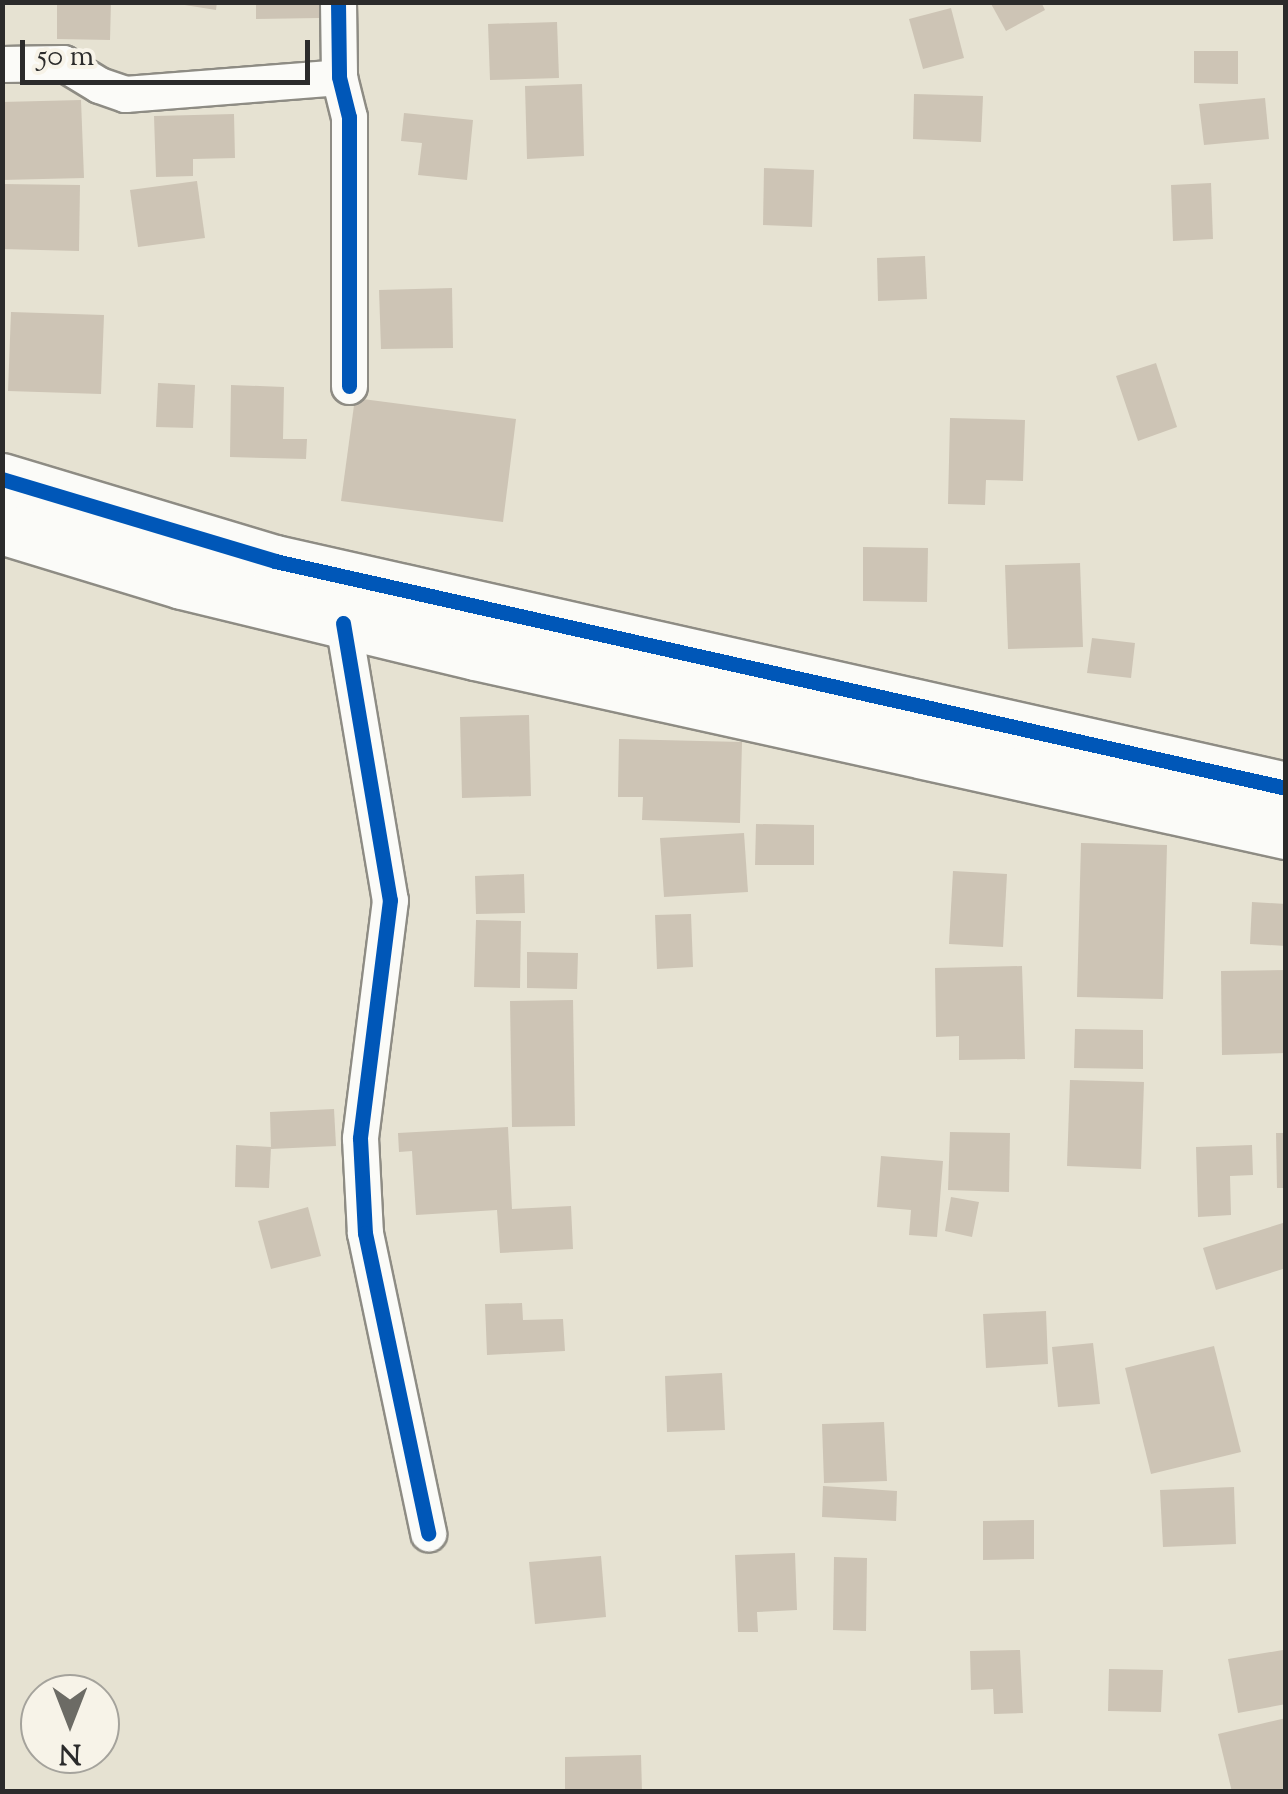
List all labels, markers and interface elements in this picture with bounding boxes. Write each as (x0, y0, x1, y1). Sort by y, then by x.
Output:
scale bar (25, 20, 315, 82)
text: 50 m (37, 36, 94, 79)
north arrow (20, 1674, 120, 1774)
text: N (59, 1732, 81, 1772)

